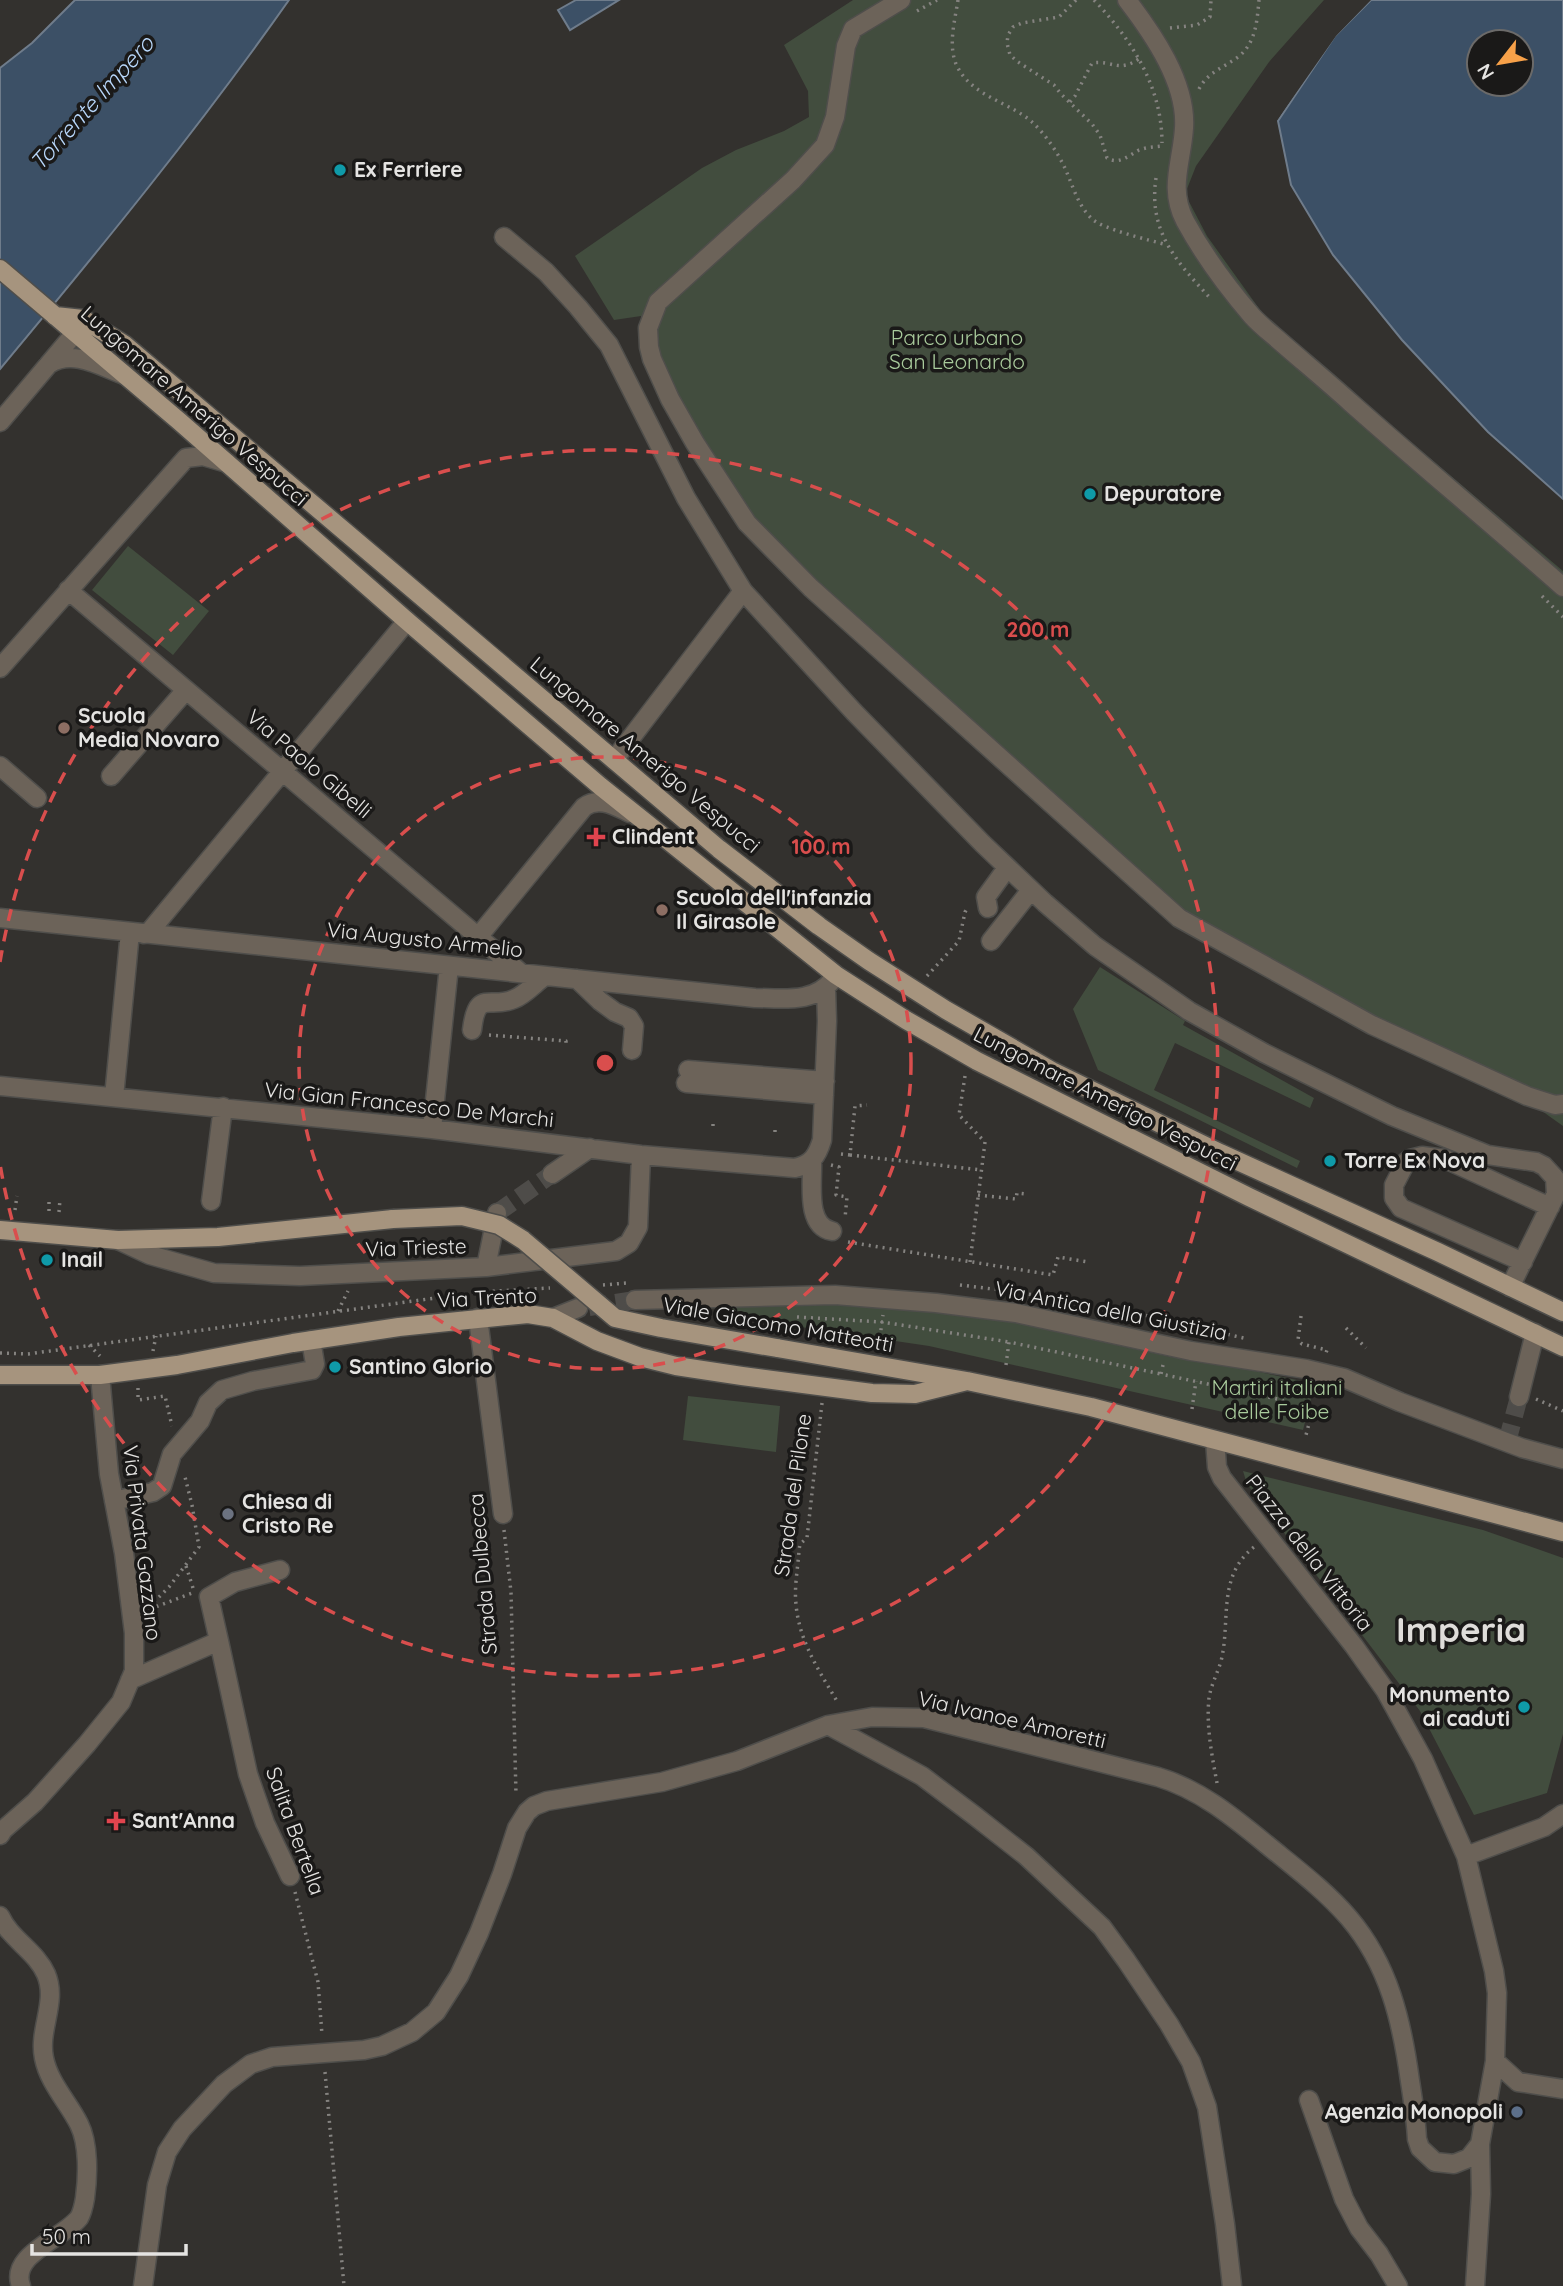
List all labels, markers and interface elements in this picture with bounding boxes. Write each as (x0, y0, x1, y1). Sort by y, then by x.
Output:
water label: Torrente Impero (24, 28, 160, 176)
north arrow (1465, 28, 1535, 98)
text: N (1472, 60, 1499, 84)
place label: Ex Ferriere (354, 156, 463, 182)
marker: Ex Ferriere (332, 162, 348, 178)
street label: Lungomare Amerigo Vespucci (76, 300, 313, 511)
park label: Parco urbano San Leonardo (889, 324, 1025, 374)
place label: Depuratore (1104, 480, 1222, 506)
marker: Depuratore (1082, 486, 1098, 502)
text: 200 m (1007, 616, 1069, 642)
street label: Lungomare Amerigo Vespucci (525, 650, 766, 858)
place label: Scuola Media Novaro (78, 702, 220, 752)
street label: Via Paolo Gibelli (242, 703, 378, 823)
marker: Scuola Media Novaro (56, 720, 72, 736)
place label: Clindent (612, 823, 695, 849)
marker: Clindent (586, 827, 606, 847)
text: 100 m (791, 833, 851, 859)
place label: Scuola dell'infanzia Il Girasole (676, 884, 872, 934)
marker: Scuola dell'infanzia Il Girasole (654, 902, 670, 918)
street label: Via Augusto Armelio (326, 916, 524, 962)
street label: Lungomare Amerigo Vespucci (969, 1020, 1242, 1176)
centre of rings (593, 1051, 617, 1075)
street label: Via Gian Francesco De Marchi (263, 1076, 555, 1132)
place label: Torre Ex Nova (1344, 1147, 1485, 1173)
marker: Torre Ex Nova (1322, 1153, 1338, 1169)
street label: Via Trieste (365, 1232, 467, 1262)
place label: Inail (61, 1246, 103, 1272)
marker: Inail (39, 1252, 55, 1268)
street label: Via Antica della Giustizia (993, 1275, 1230, 1345)
street label: Via Trento (436, 1281, 537, 1313)
street label: Viale Giacomo Matteotti (661, 1291, 896, 1357)
place label: Santino Glorio (349, 1353, 493, 1379)
marker: Santino Glorio (327, 1359, 343, 1375)
park label: Martiri italiani delle Foibe (1211, 1374, 1343, 1424)
street label: Strada del Pilone (768, 1412, 816, 1578)
street label: Via Privata Gazzano (118, 1444, 168, 1642)
street label: Piazza della Vittoria (1241, 1469, 1379, 1636)
place label: Chiesa di Cristo Re (242, 1488, 334, 1538)
street label: Strada Dulbecca (462, 1492, 502, 1656)
marker: Chiesa di Cristo Re (220, 1506, 236, 1522)
district label: Imperia (1396, 1607, 1526, 1651)
place label: Monumento ai caduti (1389, 1681, 1510, 1731)
street label: Via Ivanoe Amoretti (916, 1685, 1109, 1753)
marker: Monumento ai caduti (1516, 1699, 1532, 1715)
street label: Salita Bertella (261, 1763, 331, 1898)
place label: Sant'Anna (132, 1807, 235, 1833)
marker: Sant'Anna (106, 1811, 126, 1831)
place label: Agenzia Monopoli (1325, 2098, 1503, 2124)
marker: Agenzia Monopoli (1509, 2104, 1525, 2120)
scale bar (32, 2212, 186, 2256)
text: 50 m (42, 2223, 91, 2249)

